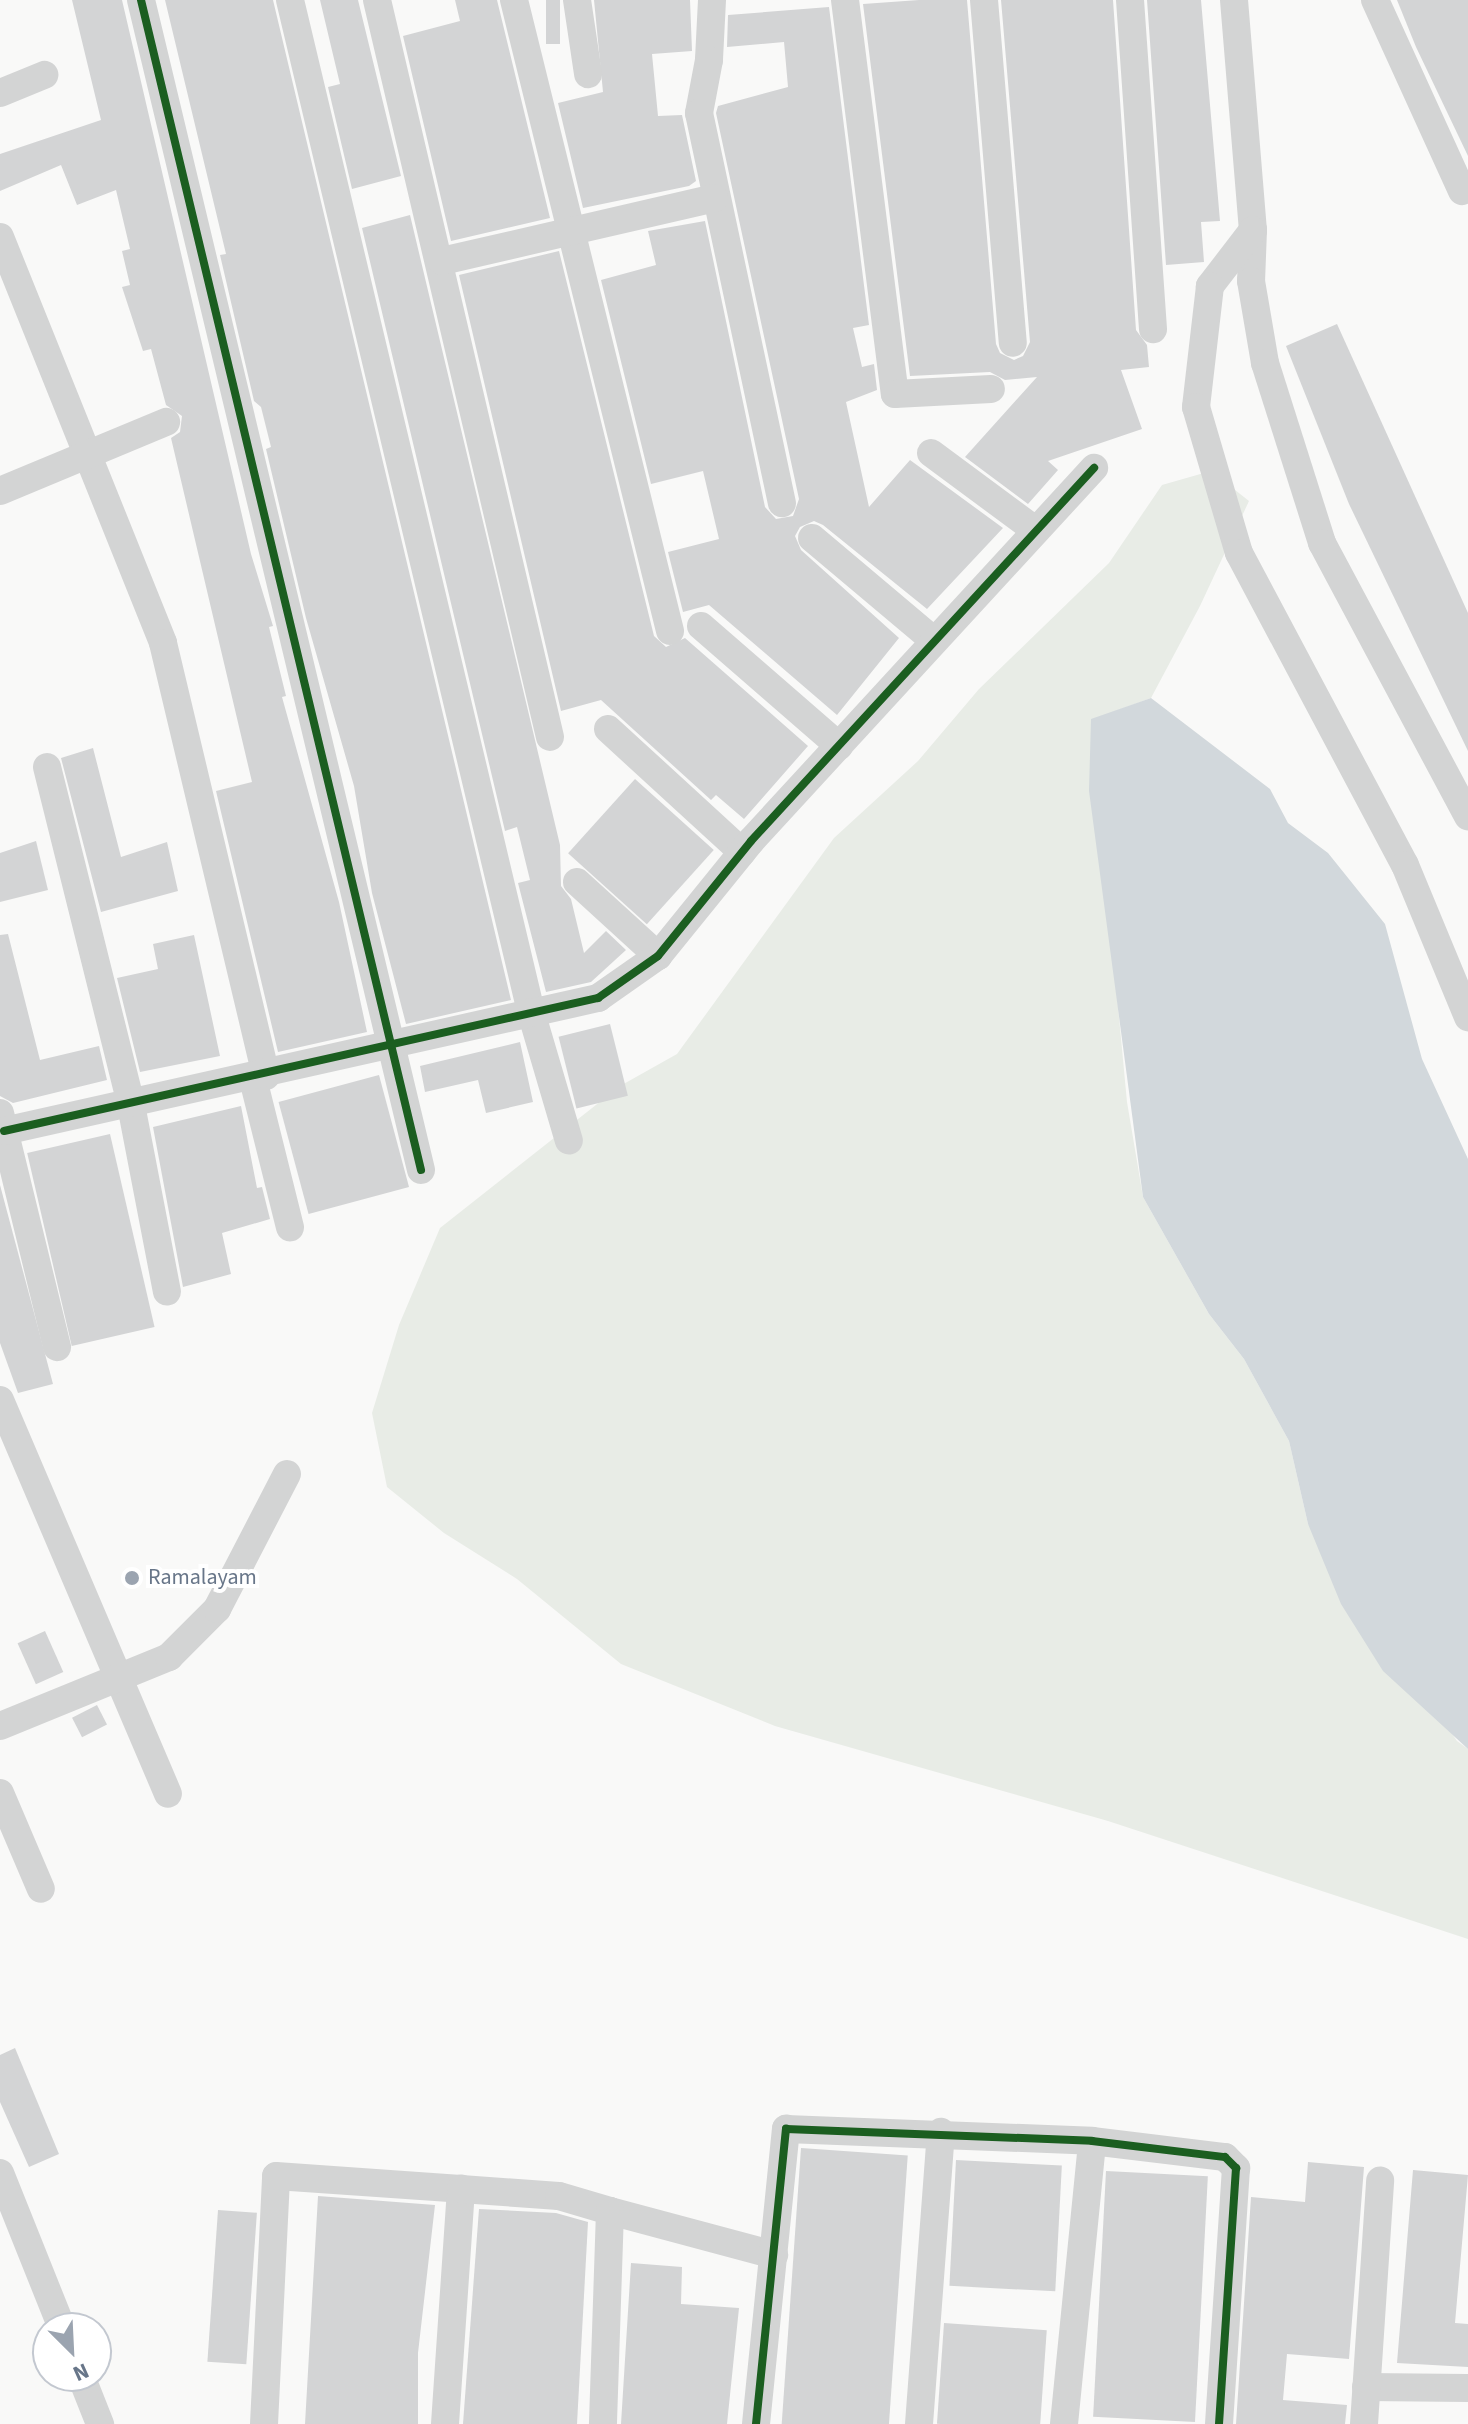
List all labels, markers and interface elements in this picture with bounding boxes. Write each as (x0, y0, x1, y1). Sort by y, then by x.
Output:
place label: Ramalayam (148, 1565, 257, 1591)
marker: Ramalayam (123, 1569, 141, 1587)
north arrow (32, 2312, 112, 2392)
text: N (68, 2355, 94, 2390)

